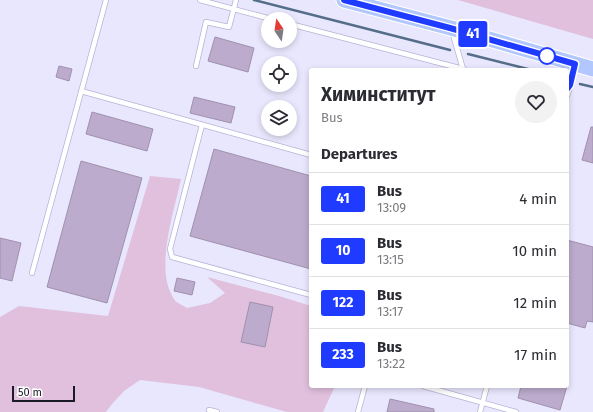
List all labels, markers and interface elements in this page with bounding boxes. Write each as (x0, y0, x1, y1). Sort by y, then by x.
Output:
north arrow (261, 12, 297, 48)
map controls (261, 12, 297, 136)
line badge: 41 (455, 21, 491, 47)
text: 41 (466, 25, 480, 42)
unlabelled marker (538, 47, 556, 65)
button: locate (261, 56, 297, 92)
button: heart (515, 81, 557, 123)
text: Химинститут (321, 83, 435, 106)
button: layers (261, 100, 297, 136)
text: Bus (321, 110, 343, 125)
text: Departures (321, 145, 398, 163)
text: Bus (377, 182, 402, 200)
text: 41 (336, 190, 350, 207)
text: 4 min (519, 190, 557, 208)
text: 13:09 (377, 200, 406, 215)
text: Bus (377, 234, 402, 252)
text: 10 (336, 242, 350, 259)
text: 10 min (512, 242, 557, 260)
text: 13:15 (377, 252, 404, 267)
text: Bus (377, 286, 402, 304)
text: 122 (333, 294, 353, 311)
text: 12 min (513, 294, 557, 312)
text: 13:17 (377, 304, 403, 319)
text: Bus (377, 338, 402, 356)
text: 233 (332, 346, 354, 363)
text: 17 min (514, 346, 557, 364)
text: 13:22 (377, 356, 405, 371)
scale bar (12, 384, 75, 403)
text: 50 m (18, 386, 42, 399)

